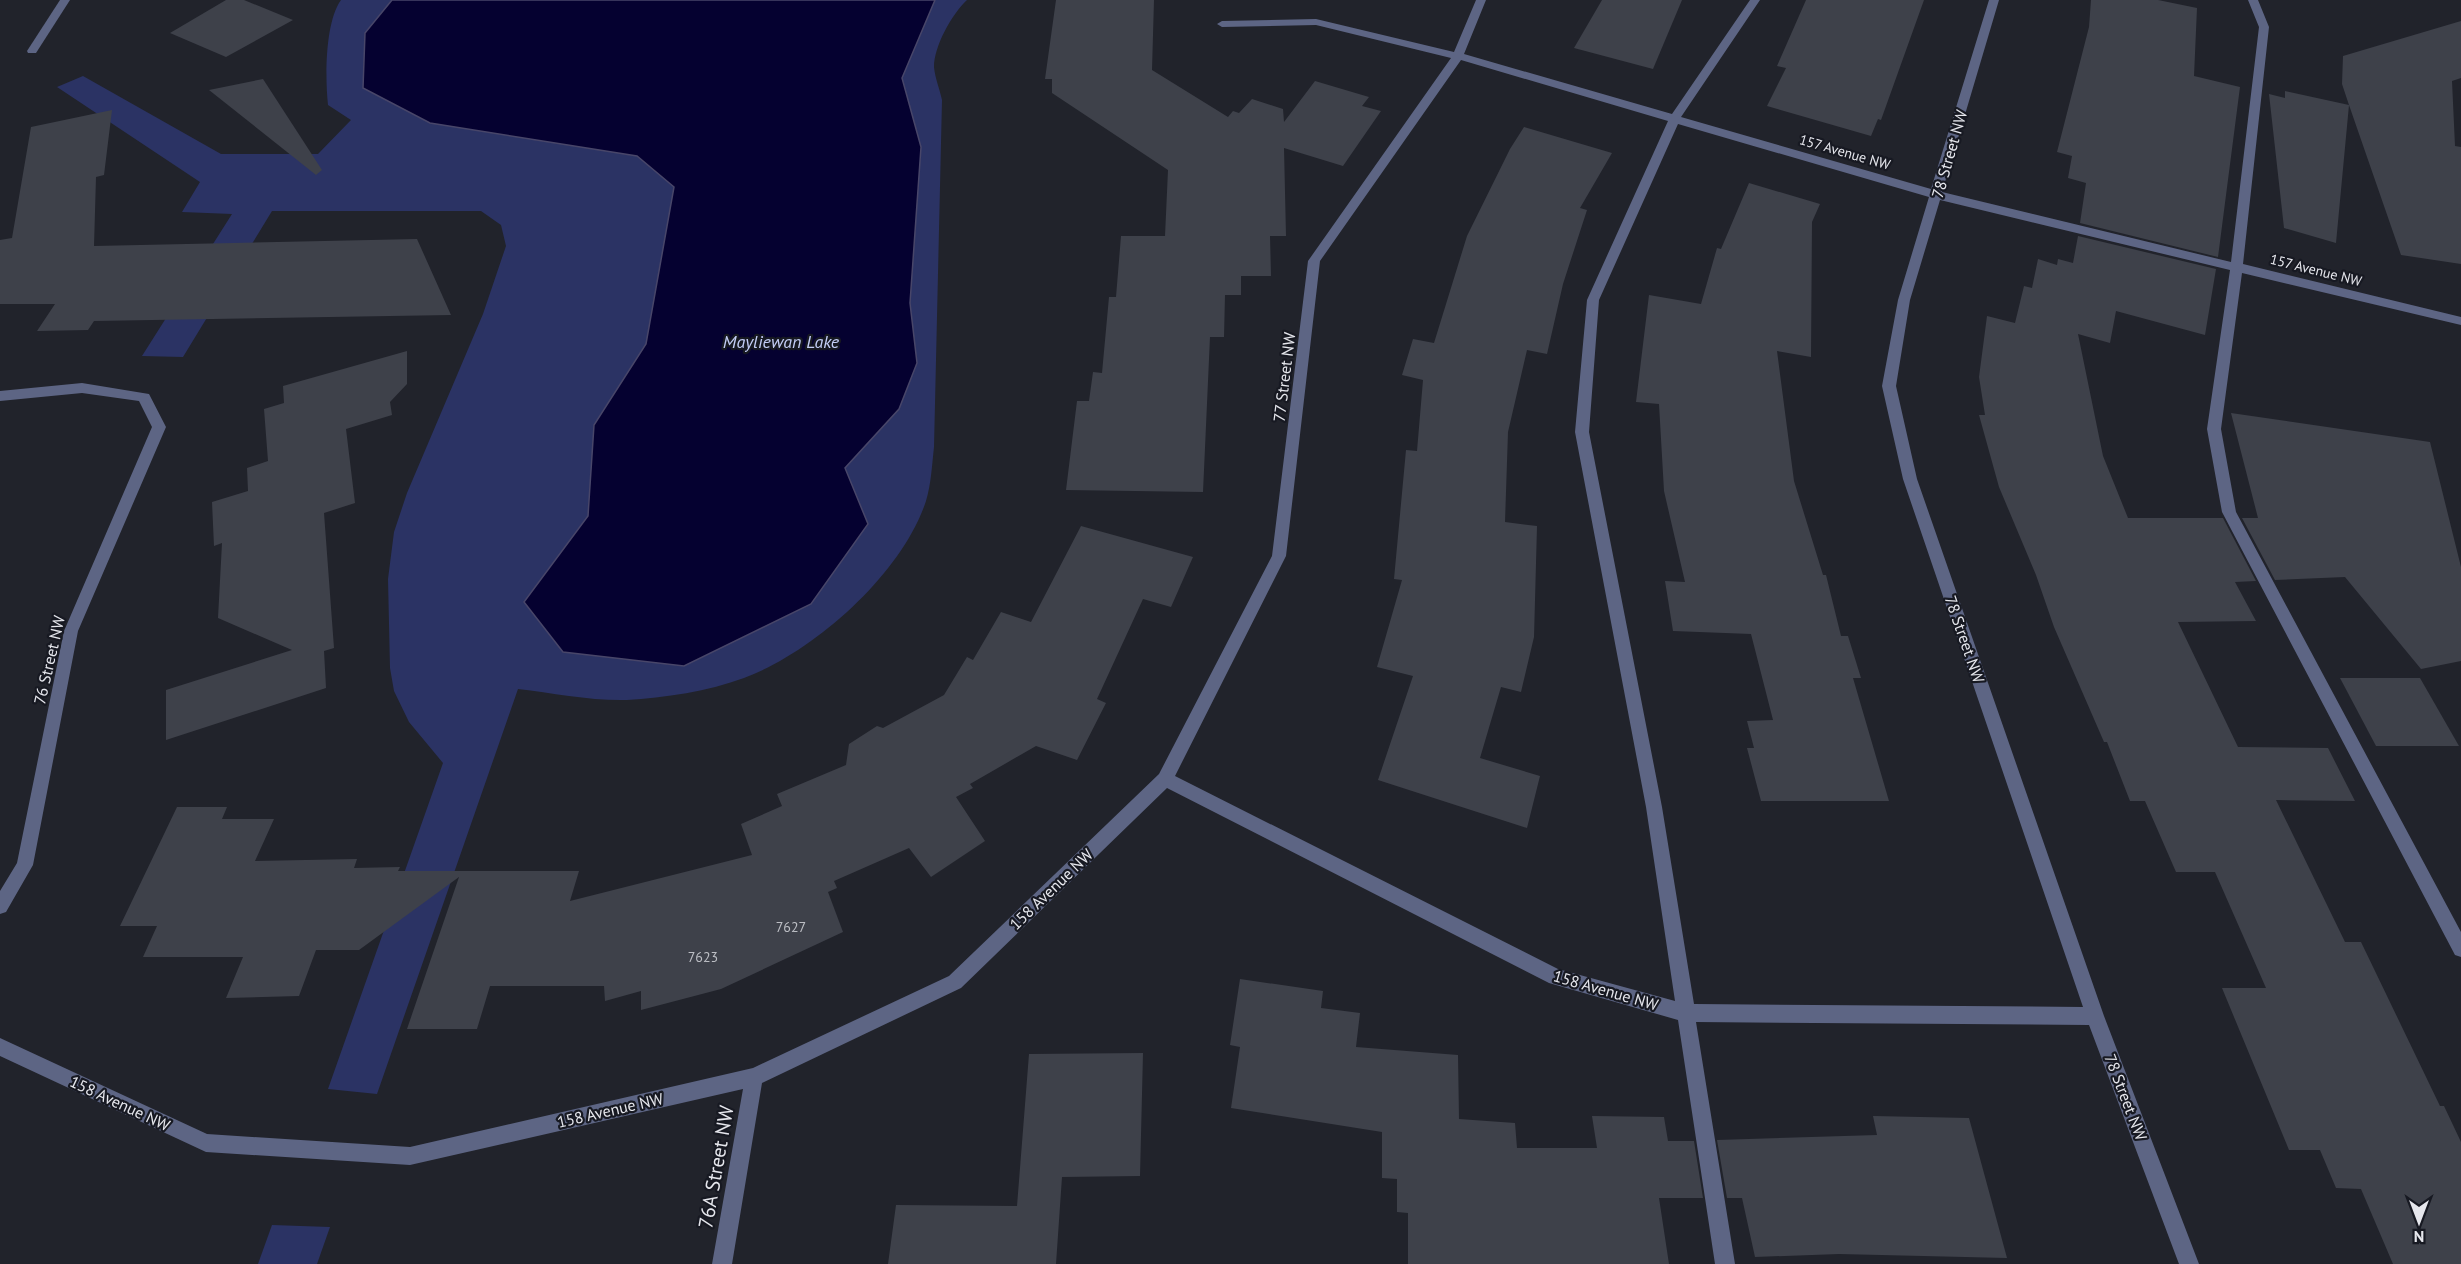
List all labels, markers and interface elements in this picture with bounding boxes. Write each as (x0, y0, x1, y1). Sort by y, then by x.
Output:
street label: 78 Street NW (1927, 107, 1971, 200)
street label: 157 Avenue NW (1797, 130, 1893, 174)
street label: 157 Avenue NW (2268, 250, 2364, 290)
water label: Mayliewan Lake (723, 330, 840, 353)
street label: 77 Street NW (1269, 330, 1300, 423)
street label: 78 Street NW (1941, 593, 1989, 686)
street label: 76 Street NW (29, 613, 69, 707)
street label: 158 Avenue NW (1005, 844, 1097, 934)
house number: 7627 (776, 918, 806, 936)
house number: 7623 (688, 948, 718, 966)
street label: 158 Avenue NW (1551, 965, 1661, 1015)
street label: 78 Street NW (2100, 1051, 2152, 1144)
street label: 158 Avenue NW (67, 1071, 174, 1135)
street label: 158 Avenue NW (555, 1088, 666, 1132)
street label: 76A Street NW (692, 1103, 740, 1231)
north arrow (2389, 1192, 2449, 1252)
text: N (2414, 1227, 2424, 1247)

